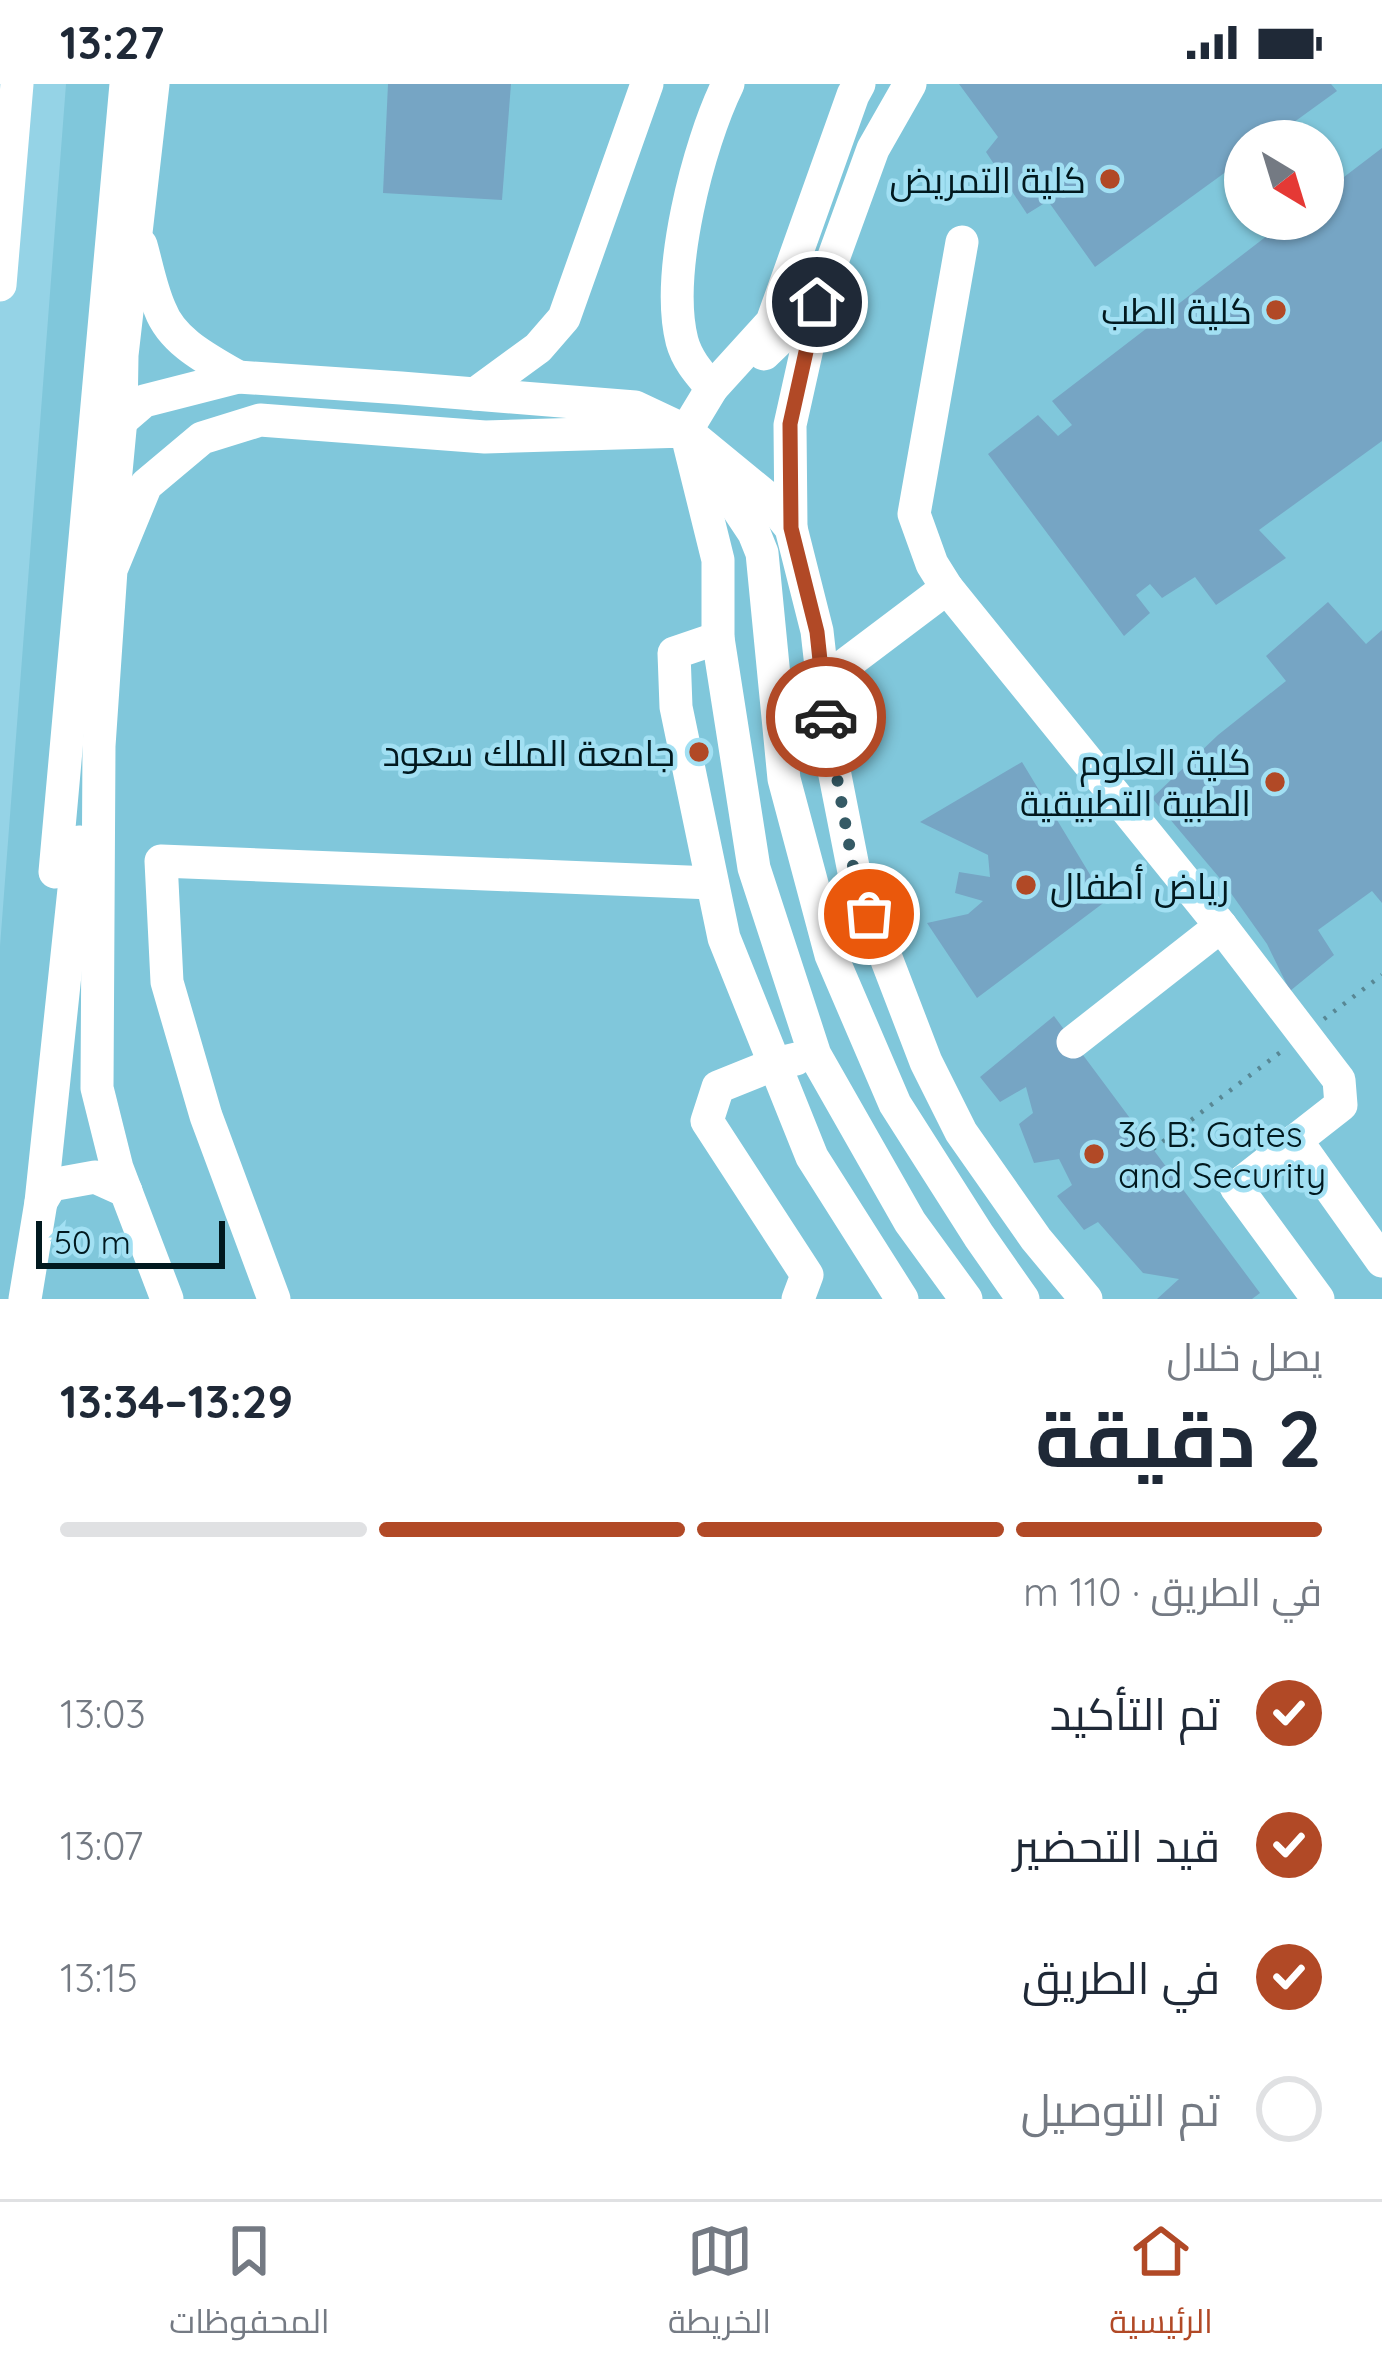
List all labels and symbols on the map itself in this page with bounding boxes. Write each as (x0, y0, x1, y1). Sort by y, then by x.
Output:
north arrow (1224, 120, 1344, 240)
place label: كلية التمريض (889, 157, 1086, 202)
marker: كلية التمريض (1097, 166, 1123, 192)
pin (766, 251, 868, 353)
place label: كلية الطب (1101, 288, 1252, 333)
marker: كلية الطب (1263, 297, 1289, 323)
courier (766, 657, 886, 777)
place label: جامعة الملك سعود (383, 730, 675, 775)
marker: جامعة الملك سعود (686, 739, 712, 765)
place label: كلية العلوم الطبية التطبيقية (1020, 739, 1251, 825)
marker: كلية العلوم الطبية التطبيقية (1262, 769, 1288, 795)
pin (818, 863, 920, 965)
place label: رياض أطفال (1050, 863, 1229, 908)
marker: رياض أطفال (1013, 872, 1039, 898)
place label: 36 B: Gates and Security (1118, 1111, 1326, 1197)
marker: 36 B: Gates and Security (1081, 1141, 1107, 1167)
scale bar (36, 1215, 225, 1268)

